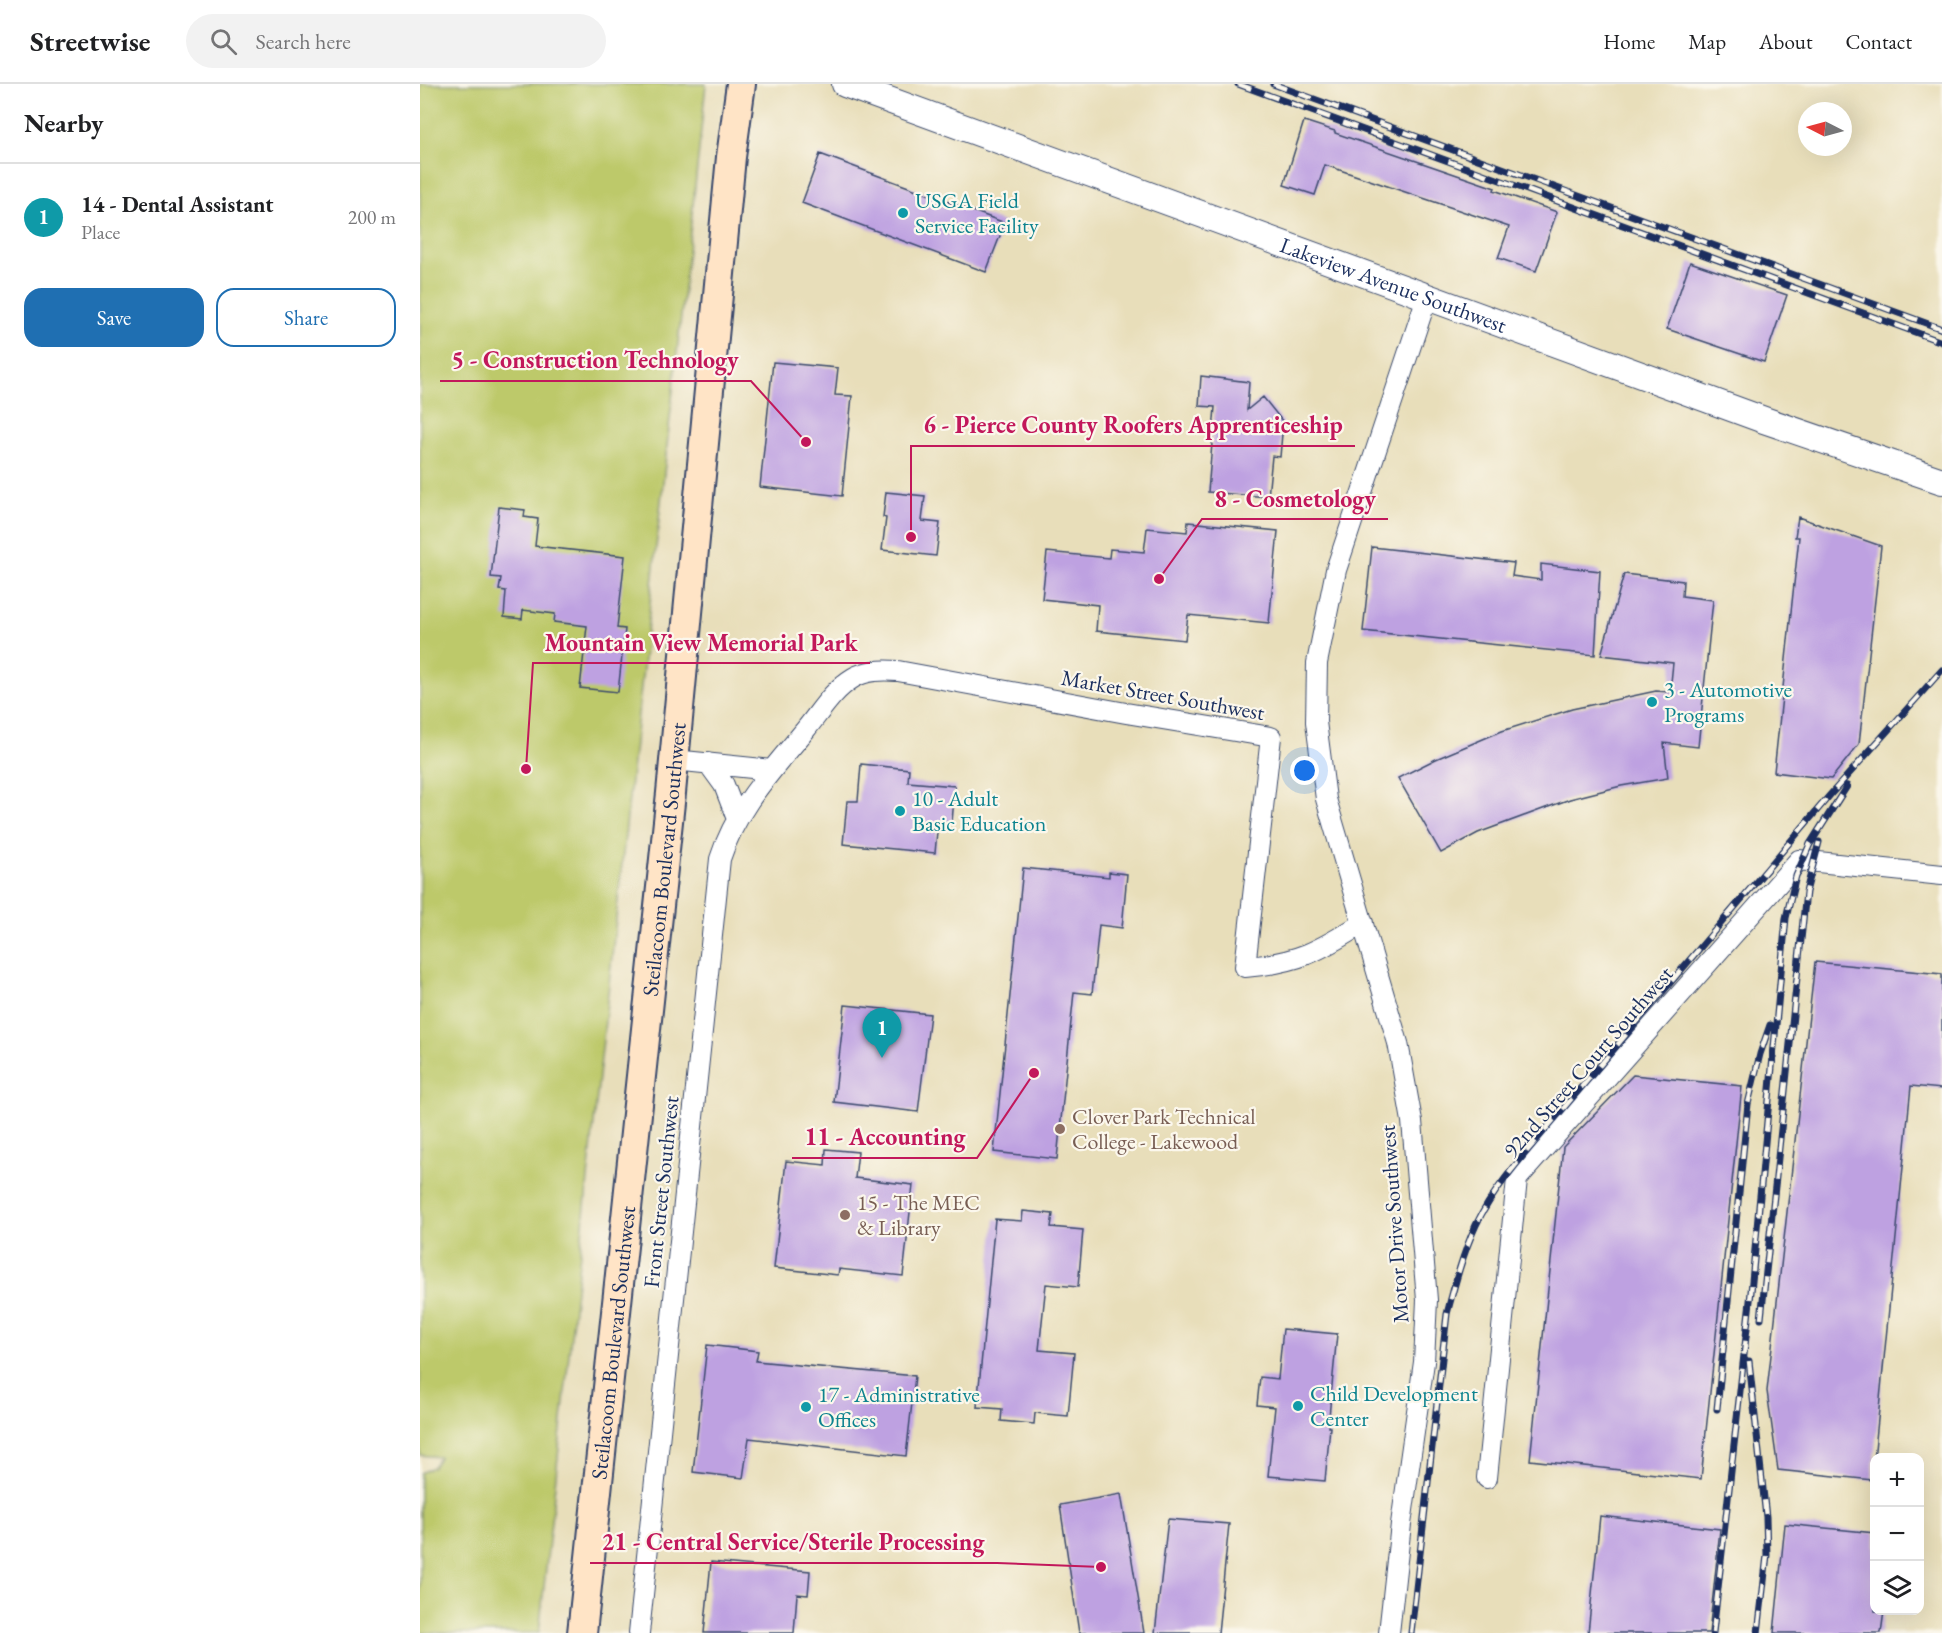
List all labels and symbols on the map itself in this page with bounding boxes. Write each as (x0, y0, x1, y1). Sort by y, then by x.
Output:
north arrow (1798, 102, 1852, 156)
place label: USGA Field Service Facility (915, 186, 1039, 240)
marker: USGA Field Service Facility (896, 206, 910, 220)
street label: Lakeview Avenue Southwest (1276, 230, 1511, 339)
callout: 5 - Construction Technology (440, 339, 751, 381)
text: 5 - Construction Technology (451, 344, 739, 376)
callout: 6 - Pierce County Roofers Apprenticeship (911, 404, 1355, 446)
text: 6 - Pierce County Roofers Apprenticeship (923, 409, 1343, 441)
callout: 8 - Cosmetology (1202, 477, 1388, 519)
text: 8 - Cosmetology (1214, 483, 1376, 515)
callout: Mountain View Memorial Park (533, 621, 870, 663)
text: Mountain View Memorial Park (544, 627, 859, 658)
street label: Market Street Southwest (1059, 663, 1267, 727)
place label: 3 - Automotive Programs (1664, 675, 1792, 729)
marker: 3 - Automotive Programs (1645, 695, 1659, 709)
street label: Steilacoom Boulevard Southwest (635, 721, 692, 998)
your location (1290, 756, 1319, 785)
place label: 10 - Adult Basic Education (912, 784, 1047, 838)
marker: 10 - Adult Basic Education (893, 804, 907, 818)
street label: 92nd Street Court Southwest (1497, 960, 1679, 1164)
pin: 1 (862, 1008, 902, 1058)
street label: Front Street Southwest (637, 1095, 685, 1289)
place label: Clover Park Technical College - Lakewood (1072, 1102, 1256, 1156)
callout: 11 - Accounting (792, 1116, 977, 1158)
text: 11 - Accounting (805, 1121, 966, 1153)
marker: Clover Park Technical College - Lakewood (1053, 1122, 1067, 1136)
street label: Motor Drive Southwest (1373, 1124, 1415, 1324)
place label: 15 - The MEC & Library (857, 1188, 980, 1242)
street label: Steilacoom Boulevard Southwest (584, 1204, 642, 1481)
marker: 15 - The MEC & Library (838, 1208, 852, 1222)
place label: Child Development Center (1310, 1379, 1478, 1433)
place label: 17 - Administrative Offices (818, 1380, 980, 1434)
marker: Child Development Center (1291, 1399, 1305, 1413)
marker: 17 - Administrative Offices (799, 1400, 813, 1414)
callout: 21 - Central Service/Sterile Processing (590, 1521, 997, 1563)
text: 21 - Central Service/Sterile Processing (602, 1526, 985, 1558)

